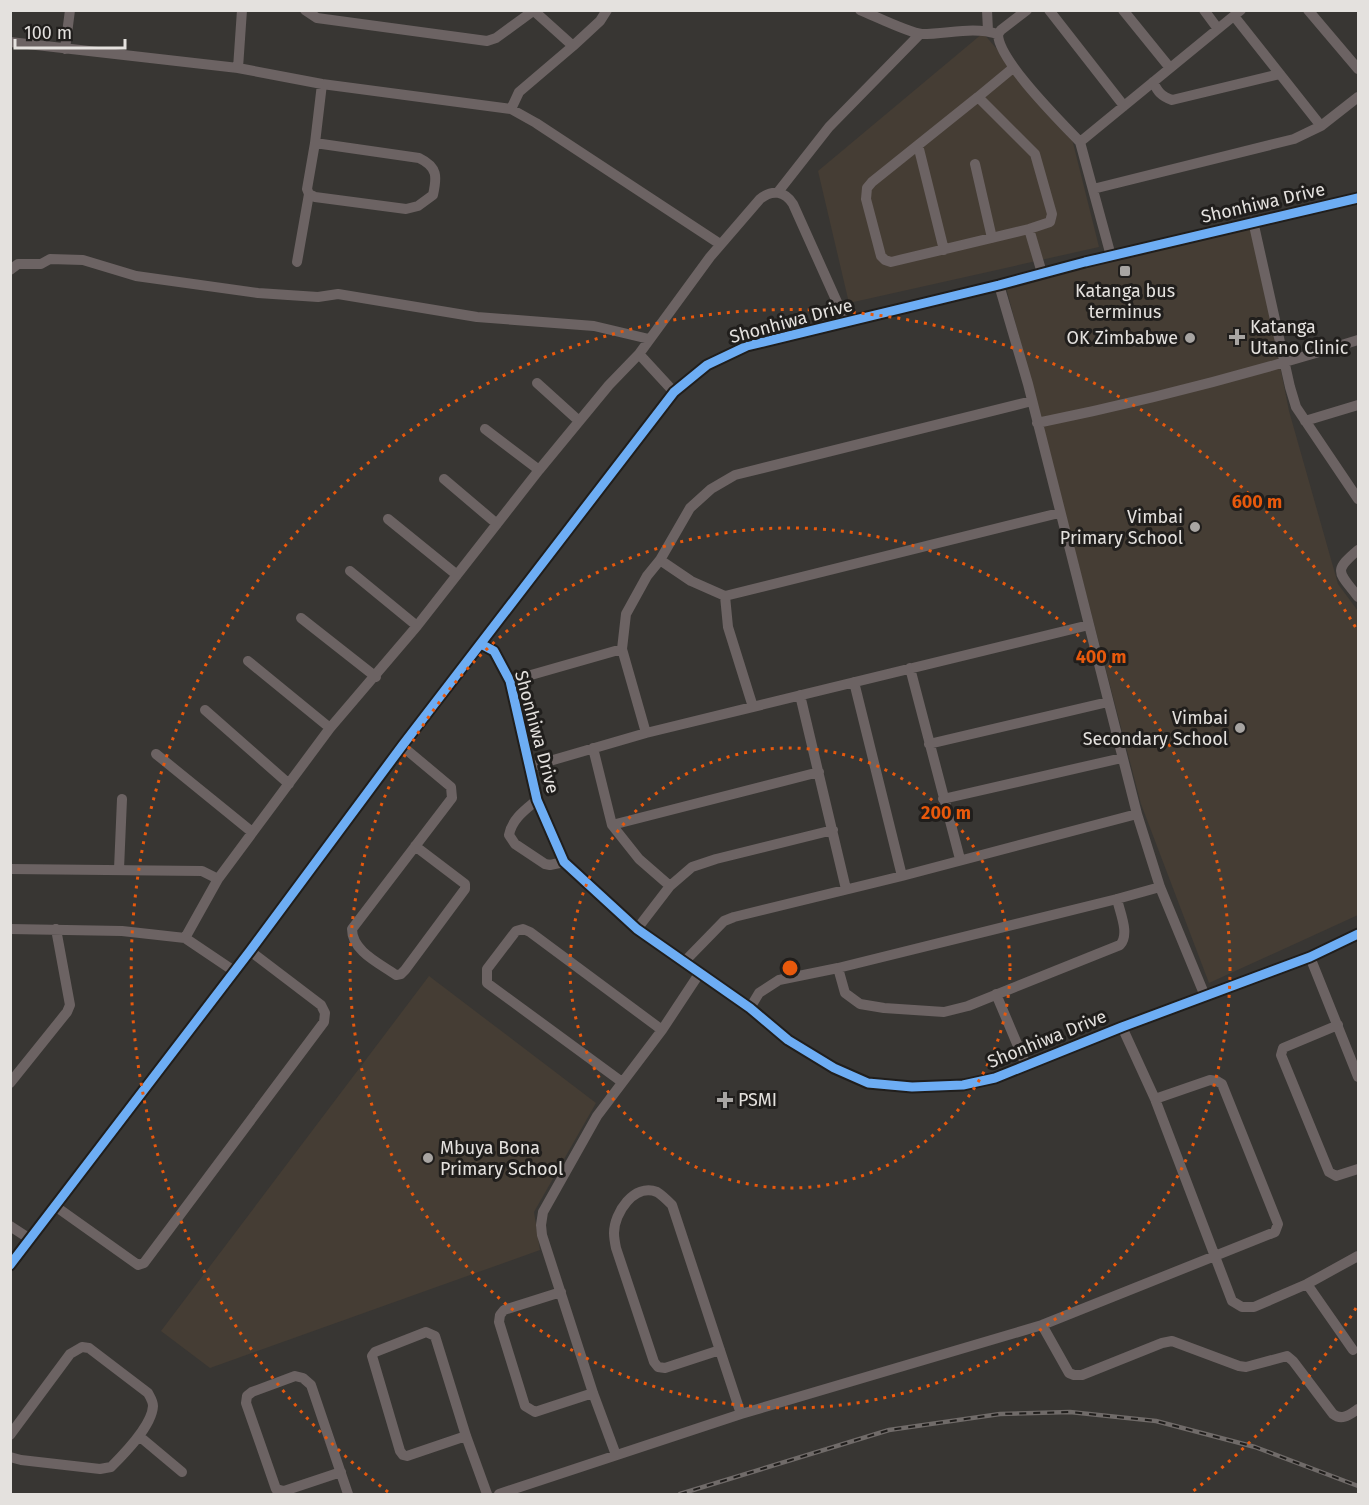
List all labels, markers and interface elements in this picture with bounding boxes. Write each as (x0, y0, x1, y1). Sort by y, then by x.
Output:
scale bar (15, 12, 124, 50)
text: 100 m (24, 22, 72, 44)
street label: Shonhiwa Drive (1199, 178, 1327, 228)
marker: Katanga bus terminus (1118, 264, 1132, 278)
place label: Katanga bus terminus (1075, 280, 1175, 323)
street label: Shonhiwa Drive (727, 294, 855, 348)
place label: Katanga Utano Clinic (1250, 316, 1349, 359)
place label: OK Zimbabwe (1067, 327, 1178, 349)
marker: Katanga Utano Clinic (1228, 328, 1246, 346)
marker: OK Zimbabwe (1183, 331, 1197, 345)
text: 600 m (1232, 491, 1282, 513)
place label: Vimbai Primary School (1060, 506, 1183, 549)
marker: Vimbai Primary School (1188, 520, 1202, 534)
text: 400 m (1076, 646, 1126, 668)
street label: Shonhiwa Drive (510, 668, 564, 796)
place label: Vimbai Secondary School (1083, 707, 1228, 750)
marker: Vimbai Secondary School (1233, 721, 1247, 735)
text: 200 m (921, 802, 971, 824)
centre of rings (780, 958, 800, 978)
street label: Shonhiwa Drive (984, 1005, 1110, 1073)
place label: PSMI (738, 1089, 777, 1111)
marker: PSMI (716, 1091, 734, 1109)
place label: Mbuya Bona Primary School (440, 1137, 563, 1180)
marker: Mbuya Bona Primary School (421, 1151, 435, 1165)

